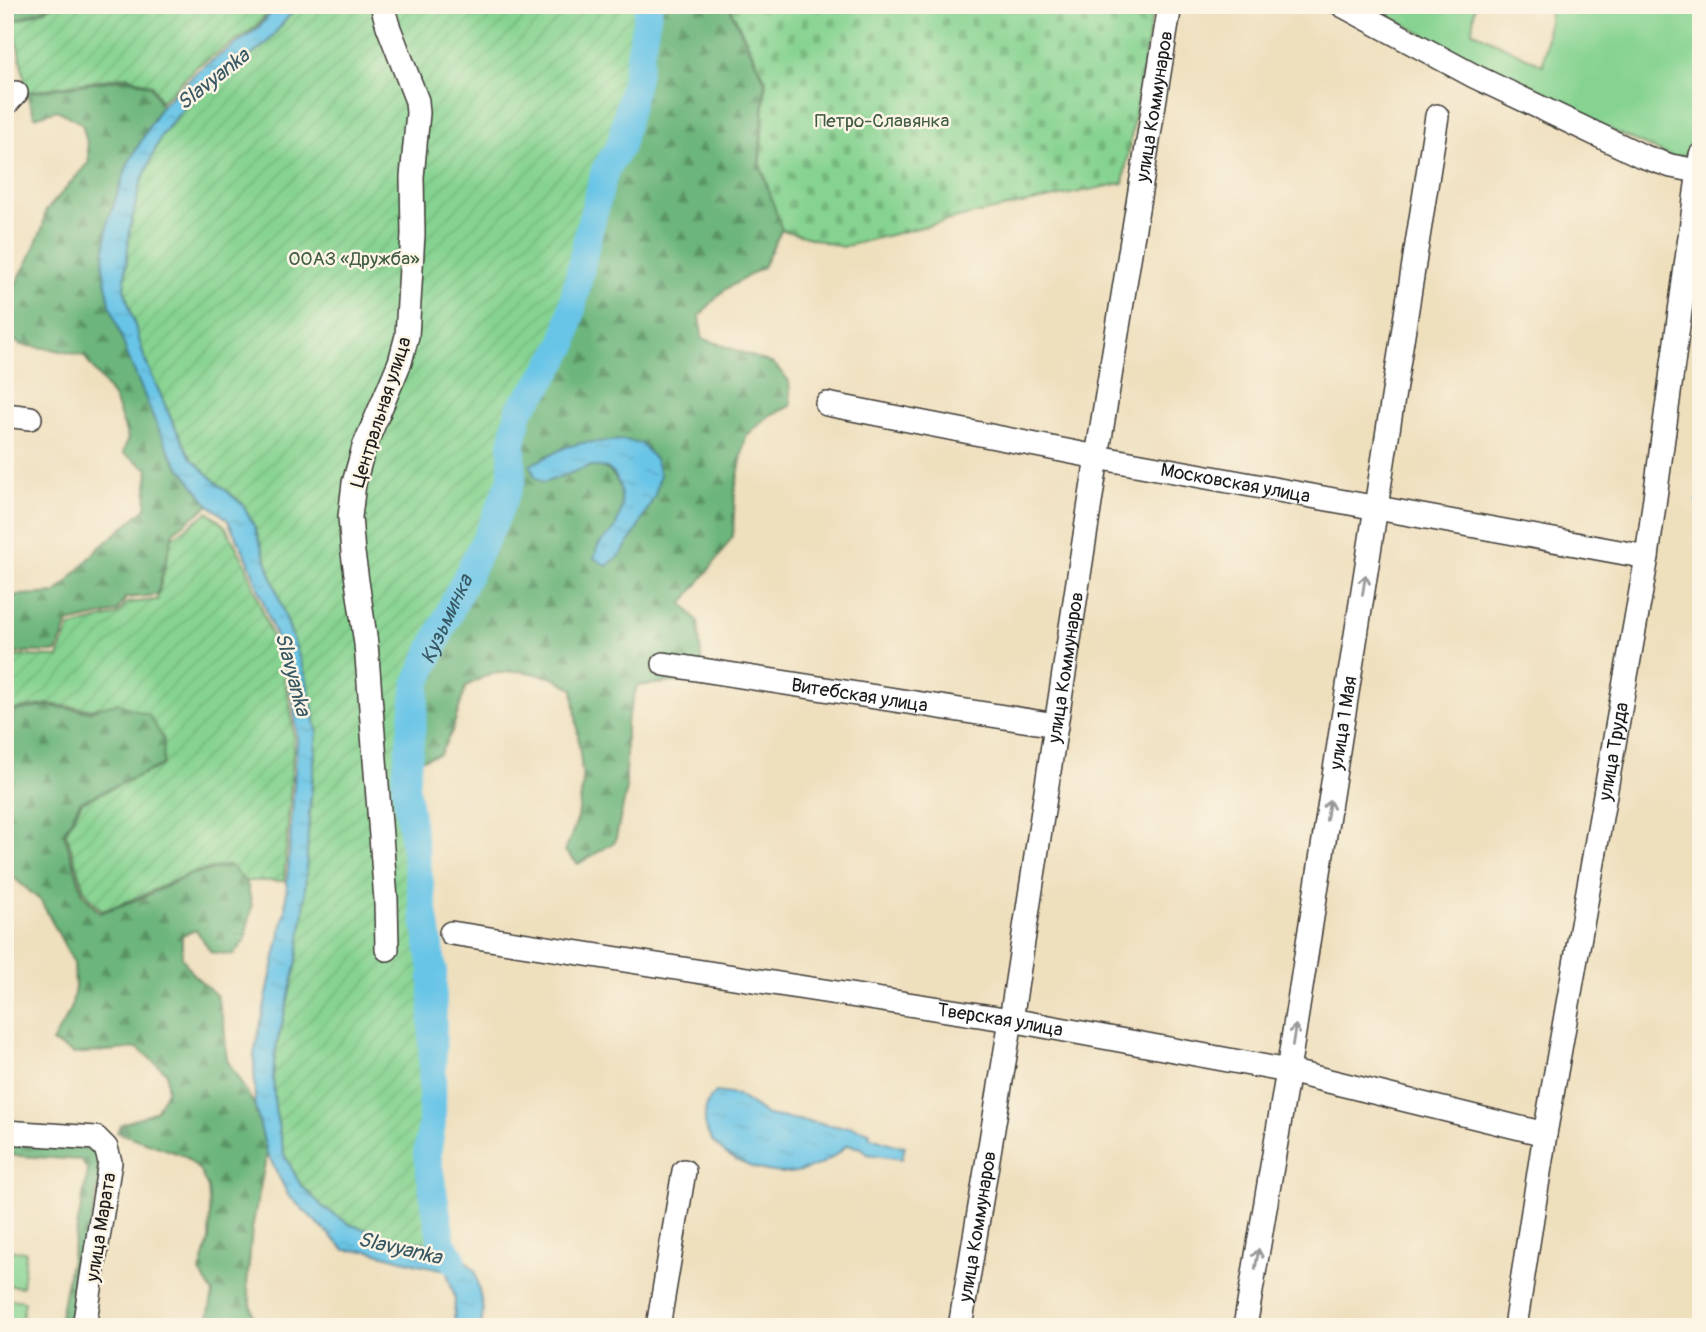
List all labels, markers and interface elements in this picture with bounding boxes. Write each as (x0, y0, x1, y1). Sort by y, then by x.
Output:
street label: улица Коммунаров (1130, 29, 1179, 185)
water label: Slavyanka (172, 42, 256, 116)
park label: Петро-Славянка (815, 109, 949, 133)
park label: ООАЗ «Дружба» (288, 247, 420, 271)
street label: Центральная улица (345, 334, 417, 491)
street label: Московская улица (1159, 458, 1312, 509)
water label: Кузьминка (415, 569, 480, 668)
one-way arrow (1358, 575, 1371, 597)
street label: улица Коммунаров (1042, 590, 1089, 746)
water label: Slavyanka (268, 630, 317, 720)
street label: Витебская улица (790, 673, 930, 718)
street label: улица 1 Мая (1324, 674, 1362, 772)
street label: улица Труда (1593, 700, 1634, 803)
one-way arrow (1322, 799, 1335, 822)
street label: Тверская улица (936, 998, 1065, 1042)
one-way arrow (1288, 1024, 1301, 1047)
street label: улица Коммунаров (953, 1149, 1002, 1305)
street label: улица Марата (80, 1171, 121, 1284)
water label: Slavyanka (355, 1226, 446, 1271)
one-way arrow (1250, 1249, 1264, 1271)

